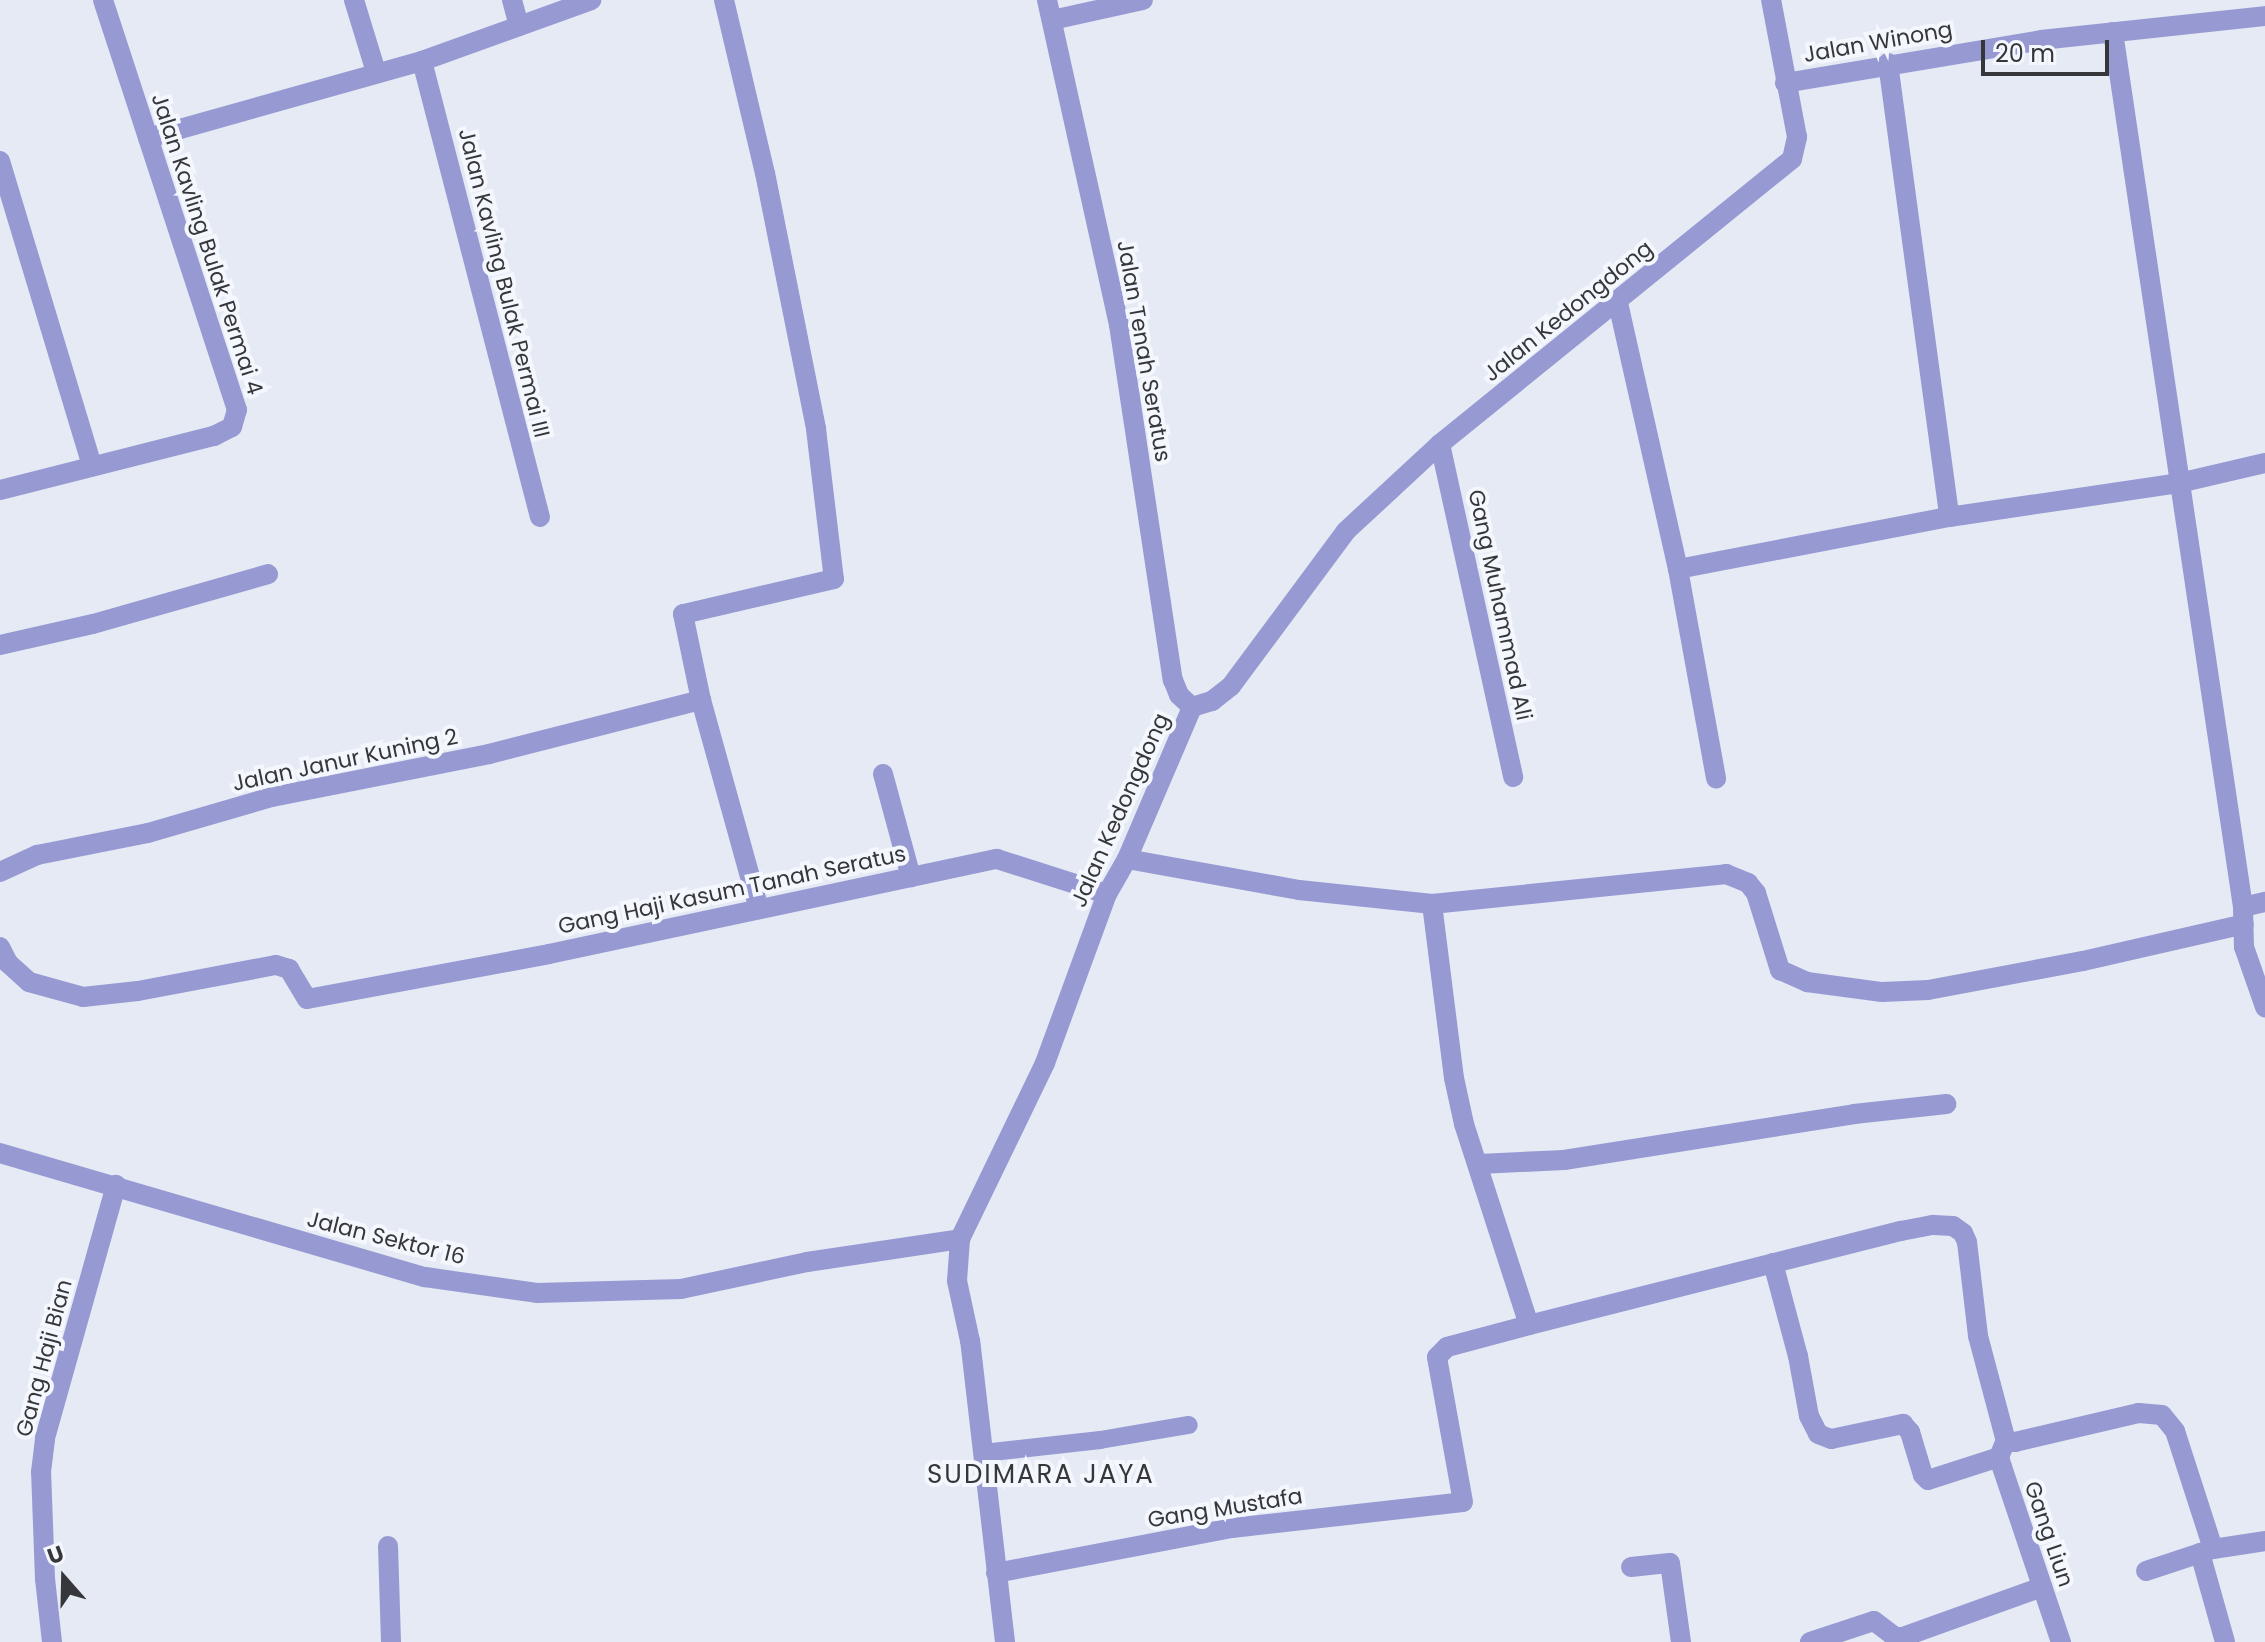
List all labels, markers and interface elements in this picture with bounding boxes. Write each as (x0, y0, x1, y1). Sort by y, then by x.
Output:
street label: Jalan Winong (1801, 16, 1955, 68)
scale bar (1985, 24, 2113, 74)
text: 20 m (1995, 37, 2055, 70)
street label: Jalan Kavling Bulak Permai 4 (146, 90, 268, 398)
street label: Jalan Kavling Bulak Permai III (453, 126, 555, 440)
street label: Jalan Kedongdong (1478, 235, 1658, 387)
street label: Jalan Tenah Seratus (1112, 238, 1176, 464)
street label: Gang Muhammad Ali (1463, 487, 1537, 723)
street label: Jalan Kedongdong (1065, 709, 1175, 911)
street label: Jalan Janur Kuning 2 (230, 723, 460, 797)
street label: Gang Haji Kasum Tanah Seratus (556, 840, 908, 940)
street label: Jalan Sektor 16 (304, 1206, 468, 1270)
street label: Gang Haji Bian (10, 1277, 78, 1439)
district label: SUDIMARA JAYA (927, 1459, 1155, 1491)
street label: Gang Liun (2019, 1478, 2079, 1590)
street label: Gang Mustafa (1146, 1483, 1304, 1533)
north arrow (24, 1538, 104, 1618)
text: U (43, 1538, 68, 1572)

